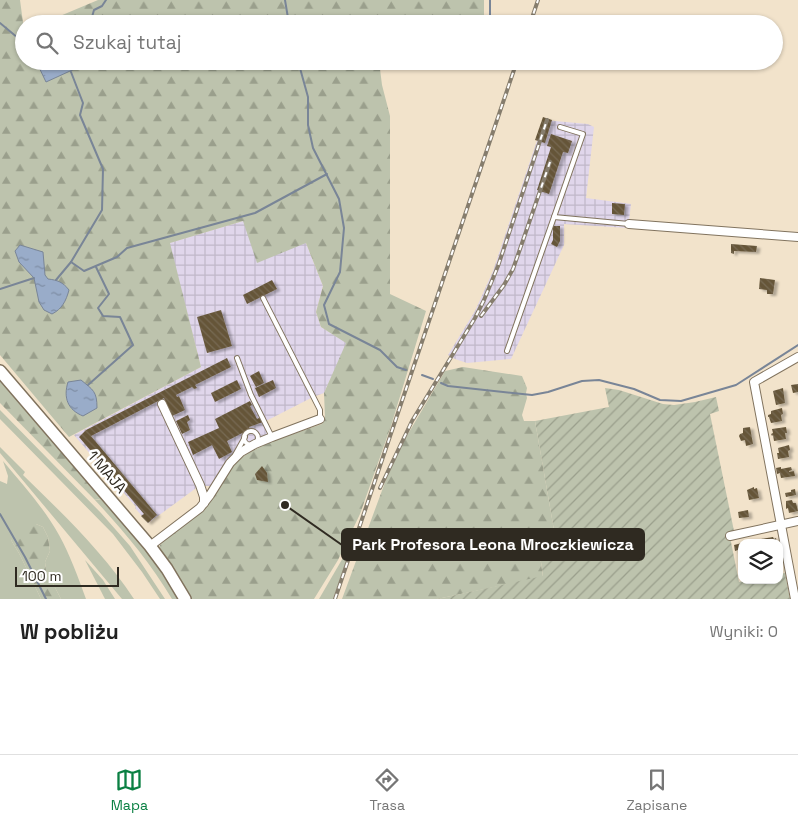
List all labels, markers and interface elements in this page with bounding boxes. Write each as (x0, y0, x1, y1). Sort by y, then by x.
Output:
search box (15, 15, 783, 70)
icon: search (33, 29, 61, 57)
text: Szukaj tutaj (73, 30, 181, 55)
street label: 1 MAJA (84, 446, 131, 497)
callout: Park Profesora Leona Mroczkiewicza (342, 529, 644, 560)
text: Park Profesora Leona Mroczkiewicza (352, 534, 634, 555)
map controls (738, 539, 783, 584)
button: layers (738, 539, 783, 584)
scale bar (15, 564, 119, 587)
text: 100 m (22, 567, 61, 585)
text: W pobliżu (20, 618, 119, 645)
text: Wyniki: 0 (710, 621, 778, 642)
tab: Mapa (111, 766, 148, 814)
tab: Trasa (369, 766, 405, 814)
tab: Zapisane (626, 766, 687, 814)

